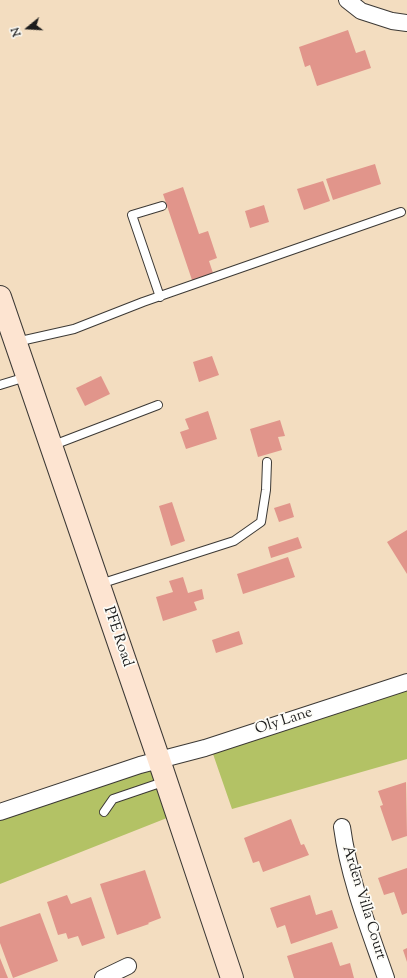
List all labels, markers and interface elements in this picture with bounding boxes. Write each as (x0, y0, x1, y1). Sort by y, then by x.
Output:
north arrow (8, 8, 48, 48)
text: N (8, 25, 26, 38)
street label: PFE Road (98, 604, 136, 670)
street label: Oly Lane (253, 704, 315, 740)
street label: Arden Villa Court (337, 844, 389, 962)

